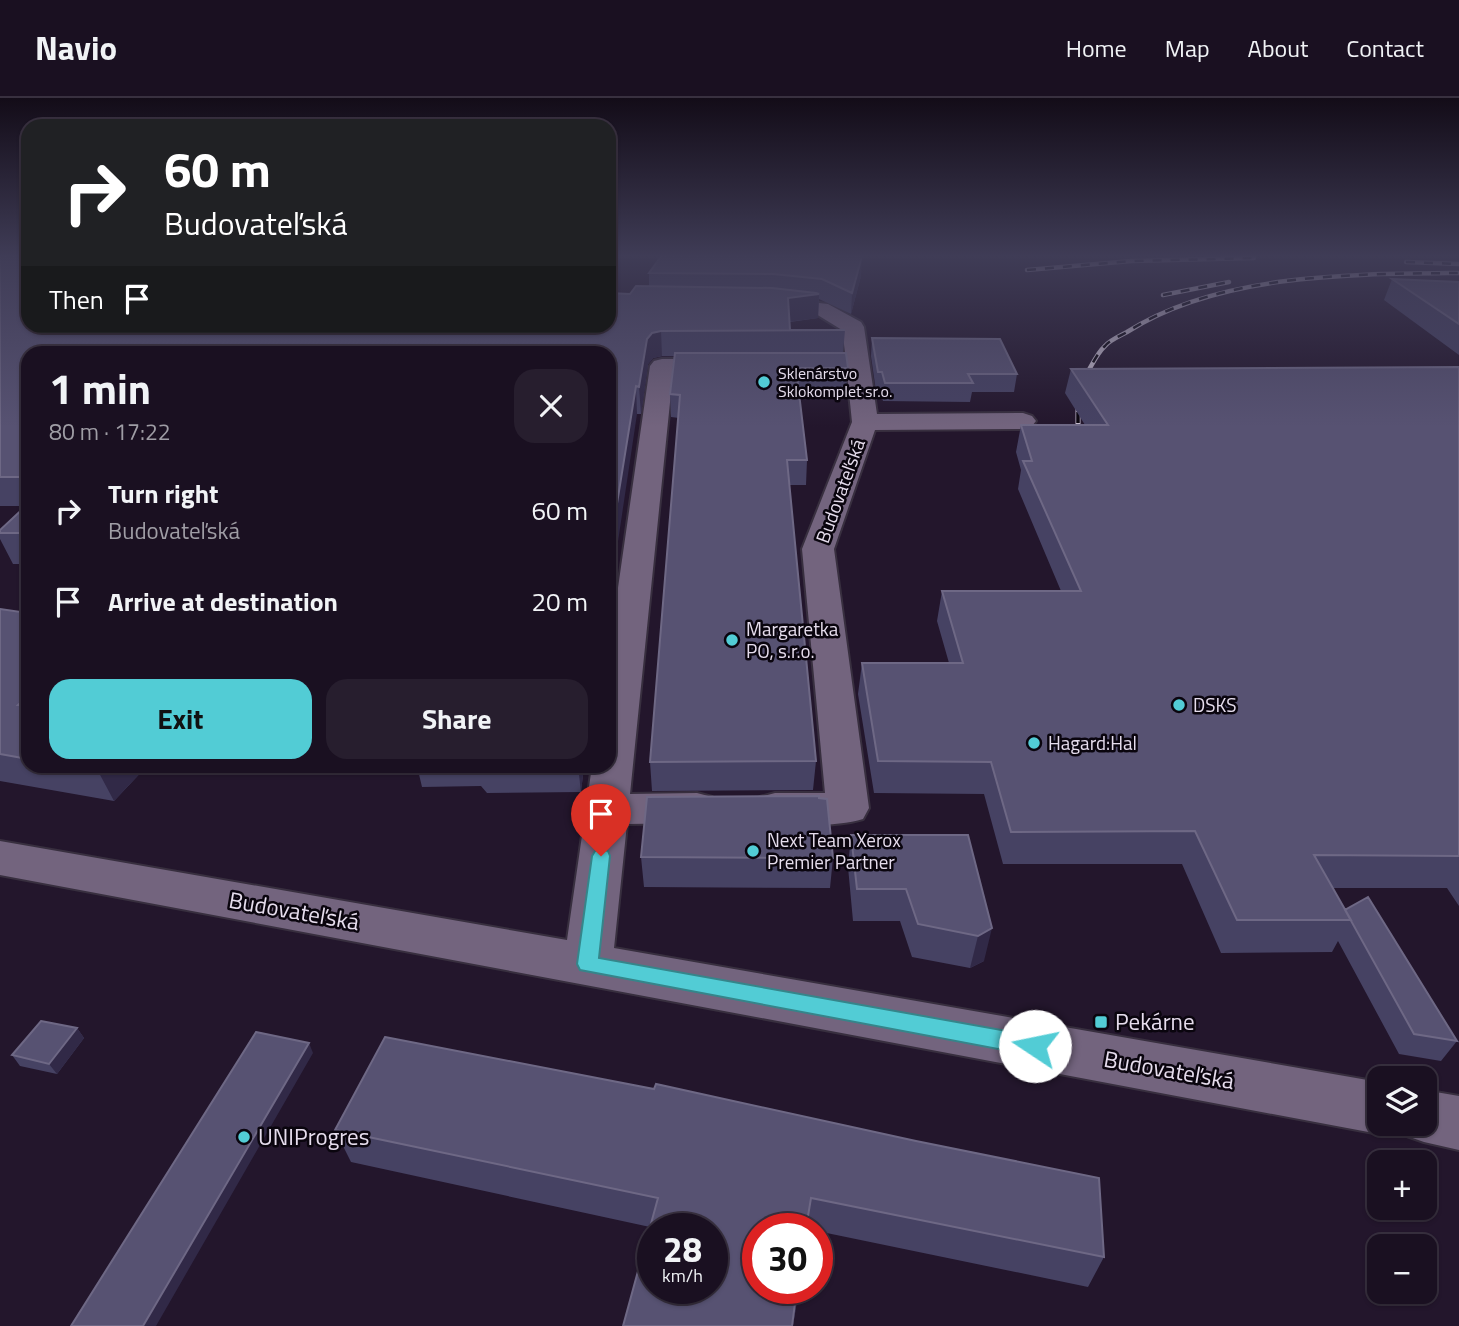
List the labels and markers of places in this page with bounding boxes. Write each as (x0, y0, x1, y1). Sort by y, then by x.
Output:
place label: Sklenárstvo Sklokomplet sr.o. (778, 361, 893, 403)
marker: Sklenárstvo Sklokomplet sr.o. (756, 374, 772, 390)
place label: Margaretka PO, s.r.o. (746, 614, 839, 665)
marker: Margaretka PO, s.r.o. (724, 632, 740, 648)
place label: DSKS (1193, 690, 1237, 719)
marker: DSKS (1171, 697, 1187, 713)
place label: Hagard:Hal (1048, 728, 1137, 757)
marker: Hagard:Hal (1026, 735, 1042, 751)
pin (571, 784, 631, 856)
place label: Next Team Xerox Premier Partner (767, 825, 901, 876)
marker: Next Team Xerox Premier Partner (745, 843, 761, 859)
place label: Pekárne (1115, 1004, 1195, 1039)
marker: Pekárne (1093, 1014, 1109, 1030)
place label: UNIProgres (258, 1119, 369, 1154)
marker: UNIProgres (236, 1129, 252, 1145)

